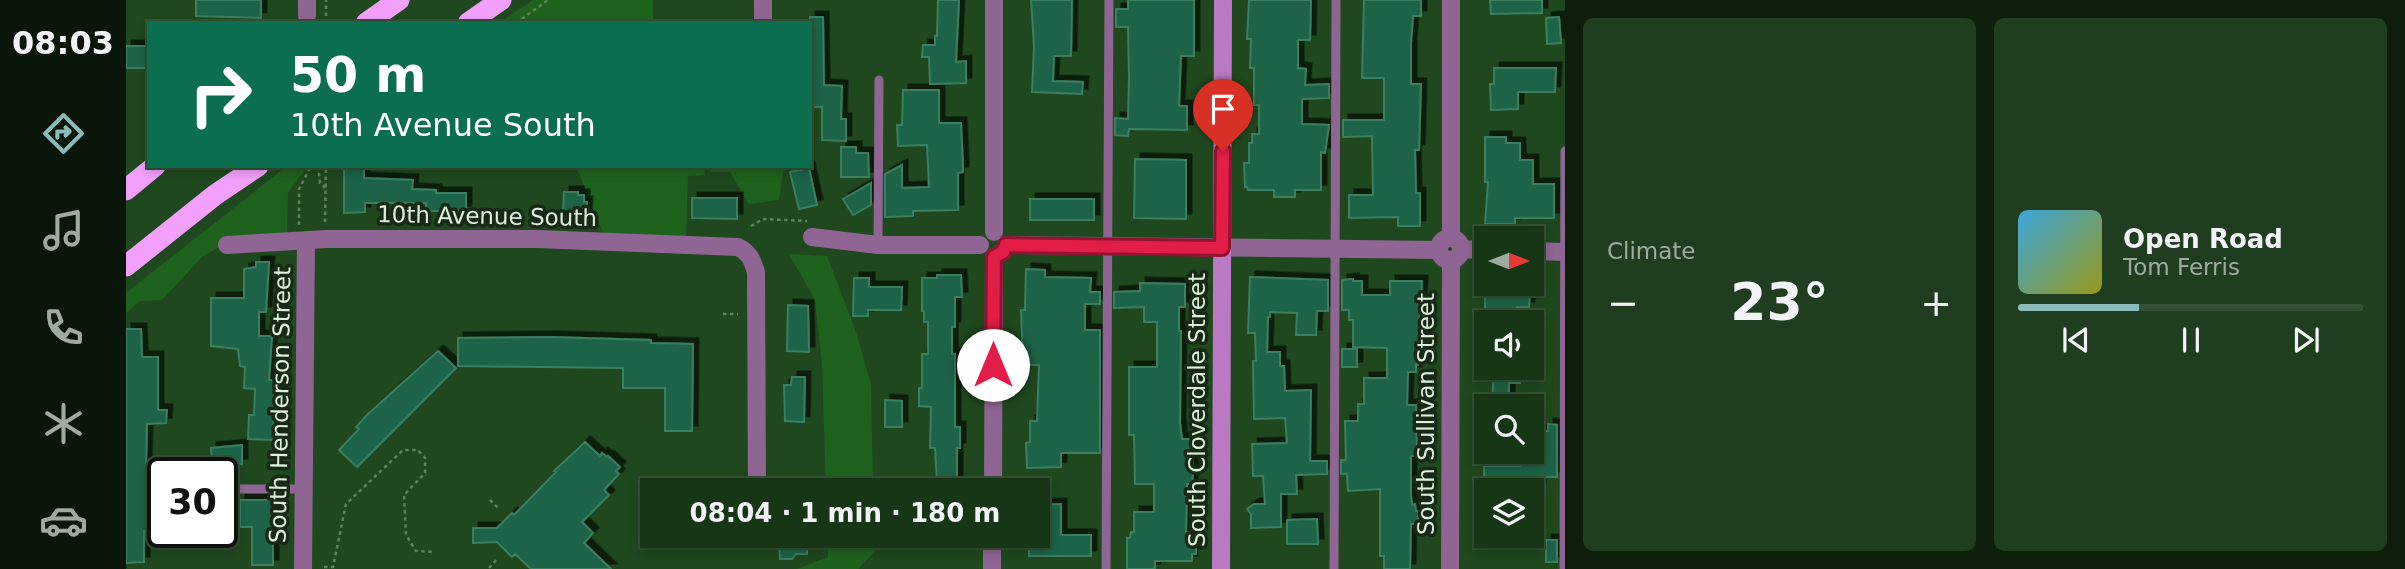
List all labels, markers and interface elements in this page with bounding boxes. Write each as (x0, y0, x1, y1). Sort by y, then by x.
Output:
text: 08:03 (12, 24, 114, 62)
text: 50 m (290, 47, 426, 104)
icon: right (175, 49, 266, 140)
pin (1193, 79, 1253, 151)
icon: arrive (1204, 90, 1242, 128)
text: 10th Avenue South (290, 106, 596, 144)
icon: directions (39, 109, 88, 158)
street label: 10th Avenue South (377, 201, 597, 231)
icon: music (39, 206, 88, 255)
text: Open Road (2123, 224, 2283, 254)
north arrow (1474, 226, 1544, 296)
map controls (1474, 226, 1544, 548)
text: Climate (1607, 238, 1696, 264)
text: Tom Ferris (2123, 254, 2240, 280)
street label: South Henderson Street (265, 267, 295, 543)
text: 23° (1730, 272, 1829, 332)
street label: South Cloverdale Street (1184, 273, 1210, 547)
text: − (1607, 281, 1639, 325)
text: + (1920, 281, 1952, 325)
street label: South Sullivan Street (1413, 293, 1439, 535)
icon: phone (39, 303, 88, 352)
button: sound (1474, 310, 1544, 380)
icon: previous (2057, 321, 2095, 359)
icon: pause (2172, 321, 2210, 359)
icon: next (2287, 321, 2325, 359)
position arrow (956, 328, 1030, 402)
button: search (1474, 394, 1544, 464)
icon: climate (39, 399, 88, 448)
speed limit sign: 30 (147, 457, 238, 548)
button: layers (1474, 478, 1544, 548)
icon: car (39, 496, 88, 545)
text: 08:04 · 1 min · 180 m (690, 498, 1000, 528)

